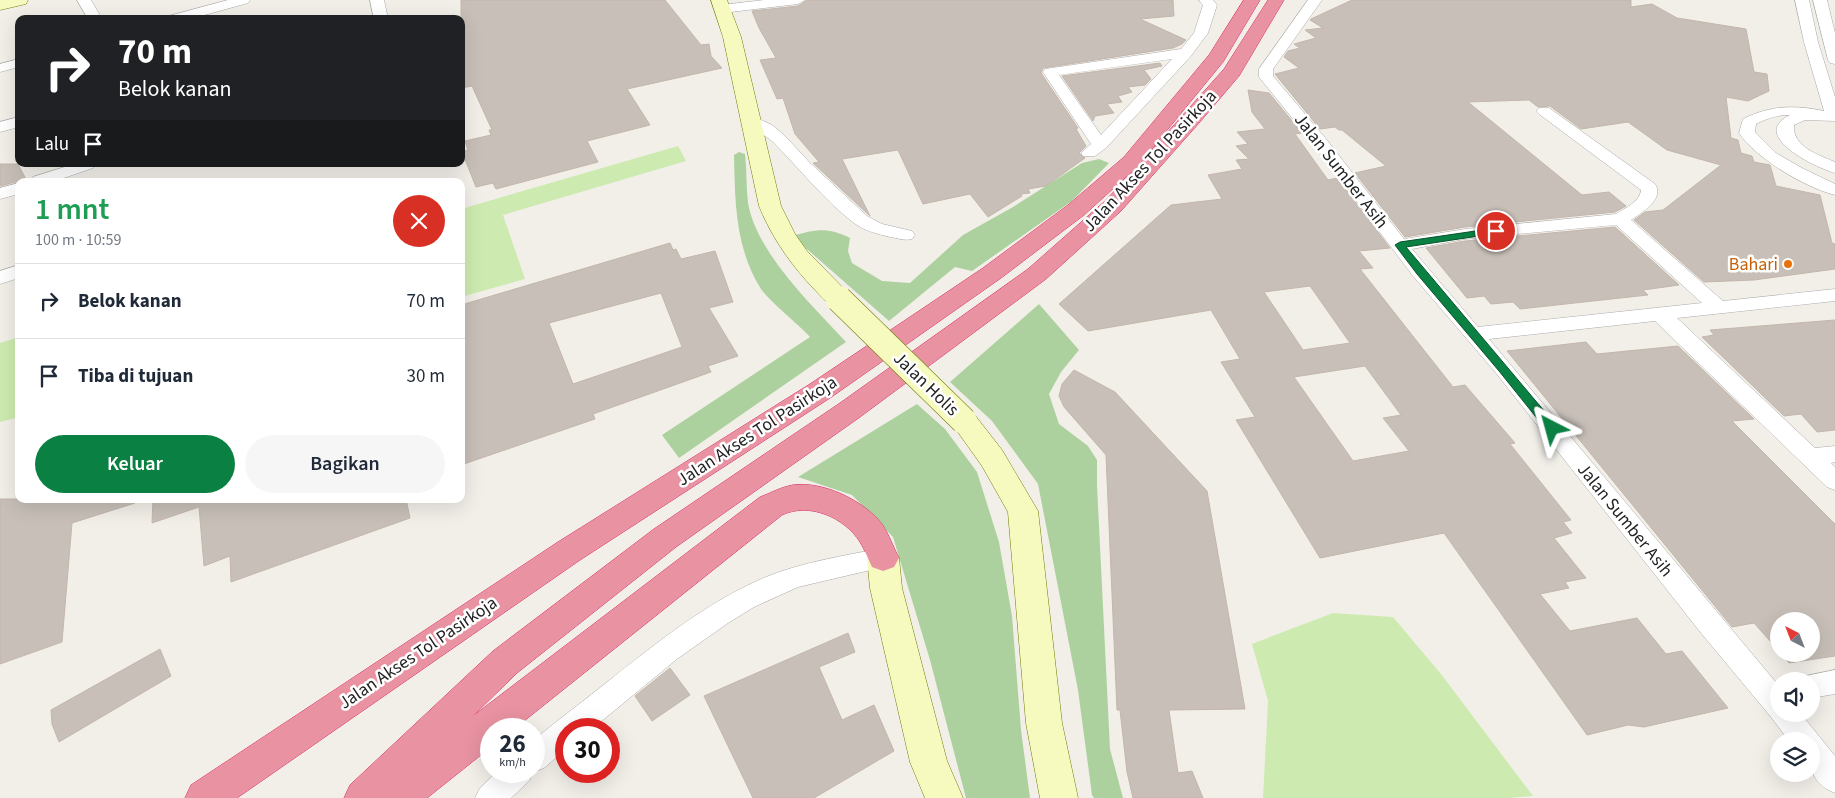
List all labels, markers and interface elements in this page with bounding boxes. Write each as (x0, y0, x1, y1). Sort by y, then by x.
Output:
text: 70 m (118, 27, 192, 77)
icon: right (35, 35, 100, 100)
text: Belok kanan (118, 73, 232, 105)
street label: Jalan Akses Tol Pasirkoja (1077, 84, 1223, 238)
street label: Jalan Sumber Asih (1288, 108, 1394, 234)
icon: arrive (79, 130, 107, 158)
text: Lalu (35, 131, 69, 158)
text: 1 mnt (35, 188, 109, 231)
button: close (393, 195, 445, 247)
pin (1475, 210, 1517, 252)
icon: arrive (1482, 217, 1510, 245)
text: 100 m · 10:59 (35, 229, 122, 251)
place label: Bahari (1729, 252, 1778, 277)
marker: Bahari (1782, 258, 1794, 270)
icon: right (35, 287, 63, 315)
text: Belok kanan (78, 288, 182, 315)
text: 70 m (407, 288, 445, 315)
street label: Jalan Holis (888, 346, 964, 422)
icon: arrive (35, 362, 63, 390)
text: Tiba di tujuan (78, 363, 193, 390)
text: 30 m (407, 363, 445, 390)
street label: Jalan Akses Tol Pasirkoja (672, 370, 842, 492)
position arrow (1525, 401, 1577, 453)
button: Keluar (35, 435, 235, 493)
button: Bagikan (245, 435, 445, 493)
street label: Jalan Sumber Asih (1571, 458, 1679, 582)
street label: Jalan Akses Tol Pasirkoja (334, 591, 502, 715)
north arrow (1770, 612, 1820, 662)
map controls (1770, 612, 1820, 782)
button: sound (1770, 672, 1820, 722)
speed limit sign: 30 (555, 718, 620, 783)
text: 26 (499, 726, 526, 762)
button: layers (1770, 732, 1820, 782)
text: km/h (499, 754, 526, 771)

